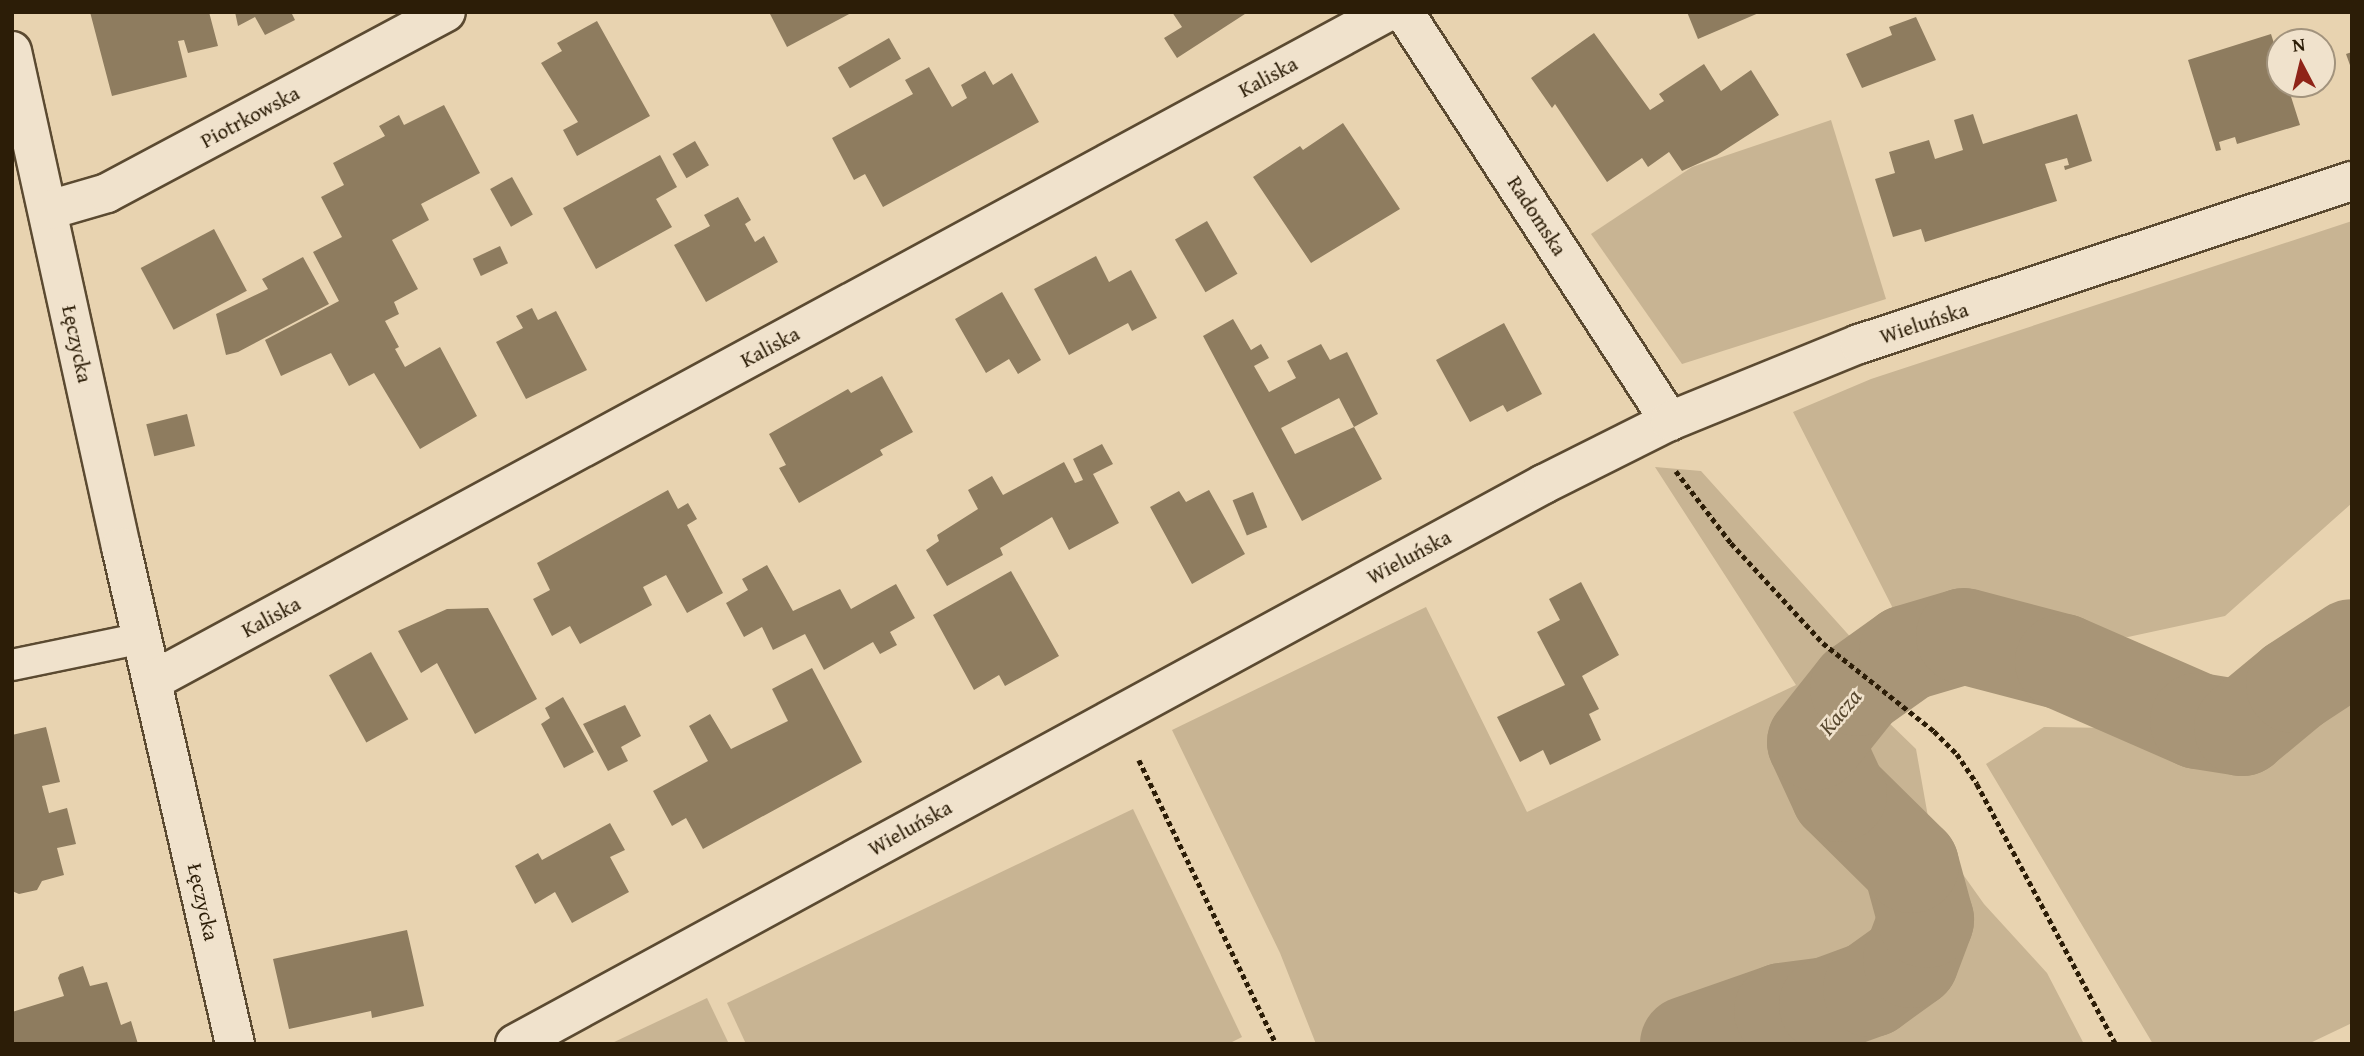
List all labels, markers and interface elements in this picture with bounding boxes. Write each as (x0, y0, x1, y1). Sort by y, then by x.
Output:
north arrow (2266, 28, 2336, 98)
text: N (2291, 29, 2307, 59)
street label: Kaliska (1234, 51, 1302, 103)
street label: Piotrkowska (196, 80, 304, 154)
street label: Radomska (1502, 171, 1572, 261)
street label: Wieluńska (1877, 297, 1971, 349)
street label: Łęczycka (57, 303, 97, 385)
street label: Kaliska (736, 321, 804, 373)
street label: Wieluńska (1363, 524, 1455, 590)
street label: Kaliska (237, 591, 305, 643)
water label: Kacza (1813, 683, 1867, 741)
street label: Wieluńska (864, 795, 956, 861)
street label: Łęczycka (182, 861, 224, 943)

